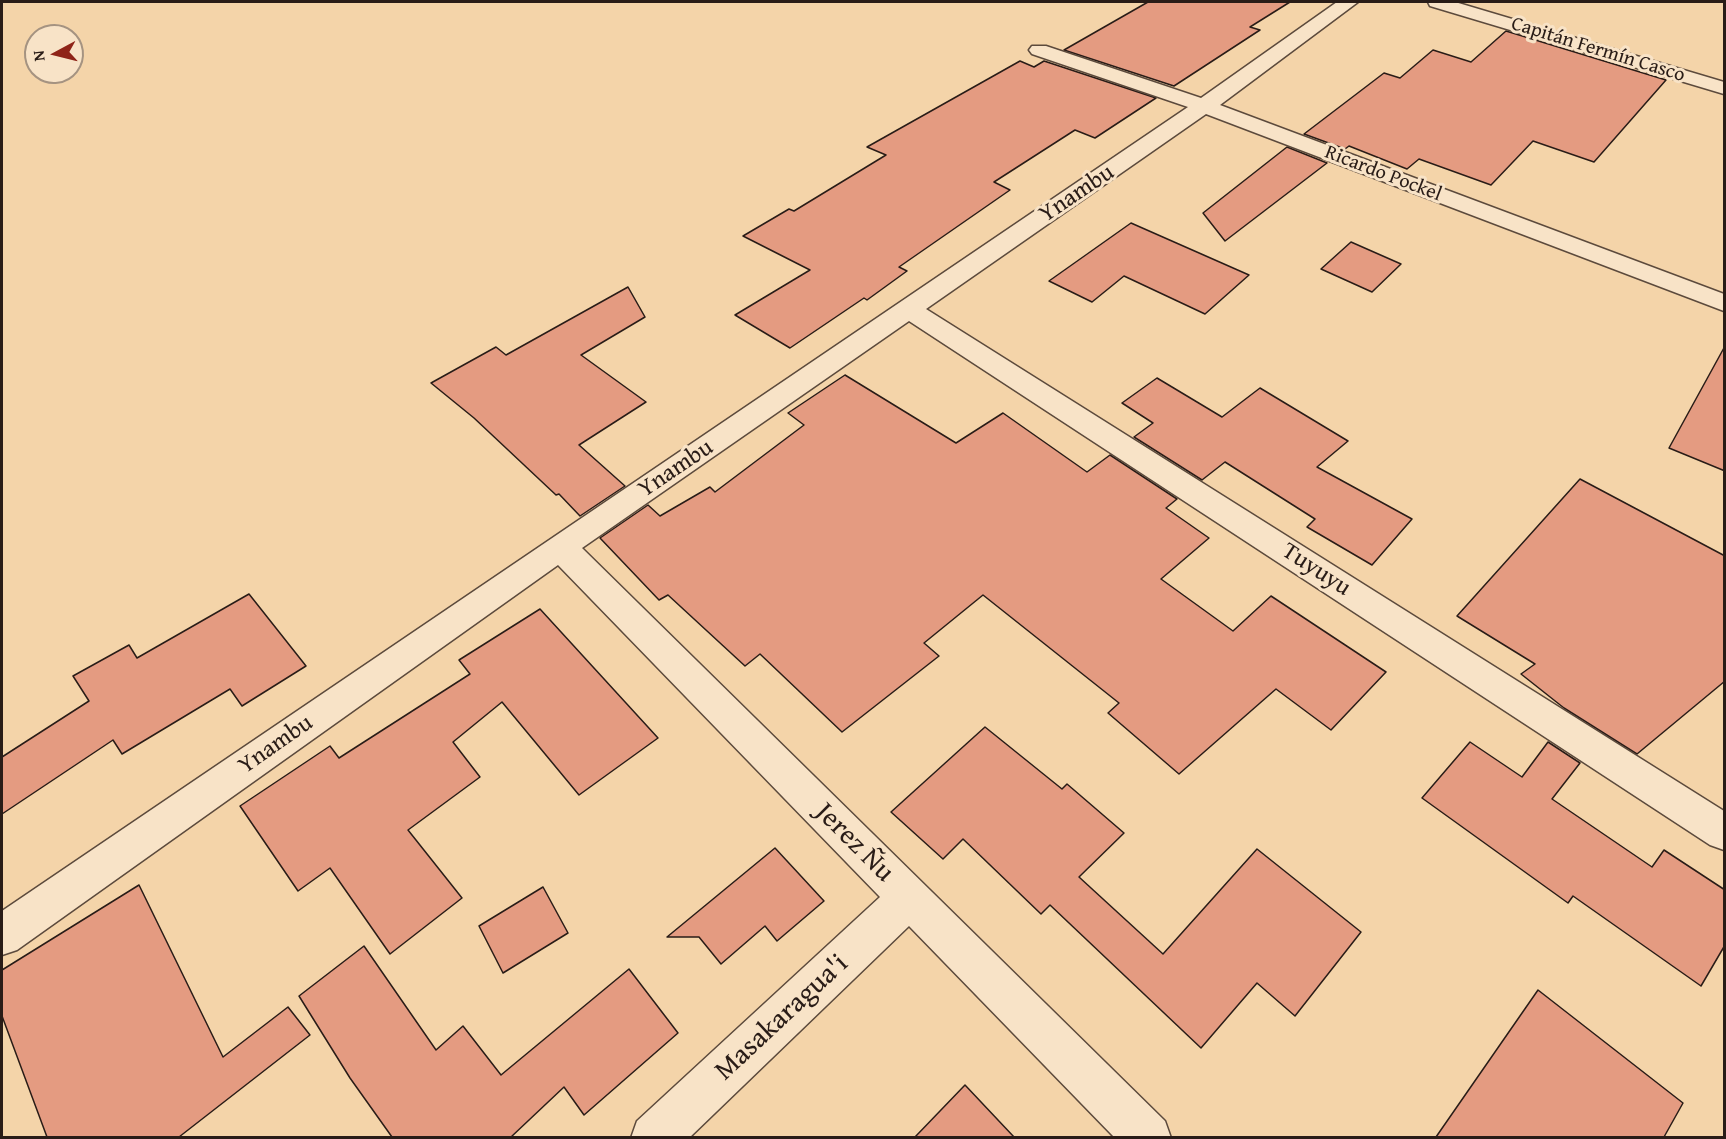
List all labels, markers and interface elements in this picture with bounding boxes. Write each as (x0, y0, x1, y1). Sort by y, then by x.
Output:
street label: Capitán Fermín Casco (1508, 12, 1688, 88)
north arrow (24, 24, 84, 84)
text: N (26, 49, 51, 63)
street label: Ricardo Pockel (1321, 141, 1445, 207)
street label: Ynambu (1034, 159, 1120, 229)
street label: Ynambu (633, 434, 719, 504)
street label: Tuyuyu (1276, 537, 1356, 603)
street label: Ynambu (233, 709, 319, 781)
street label: Jerez Ñu (807, 796, 901, 890)
street label: Masakaragua'i (708, 948, 856, 1088)

